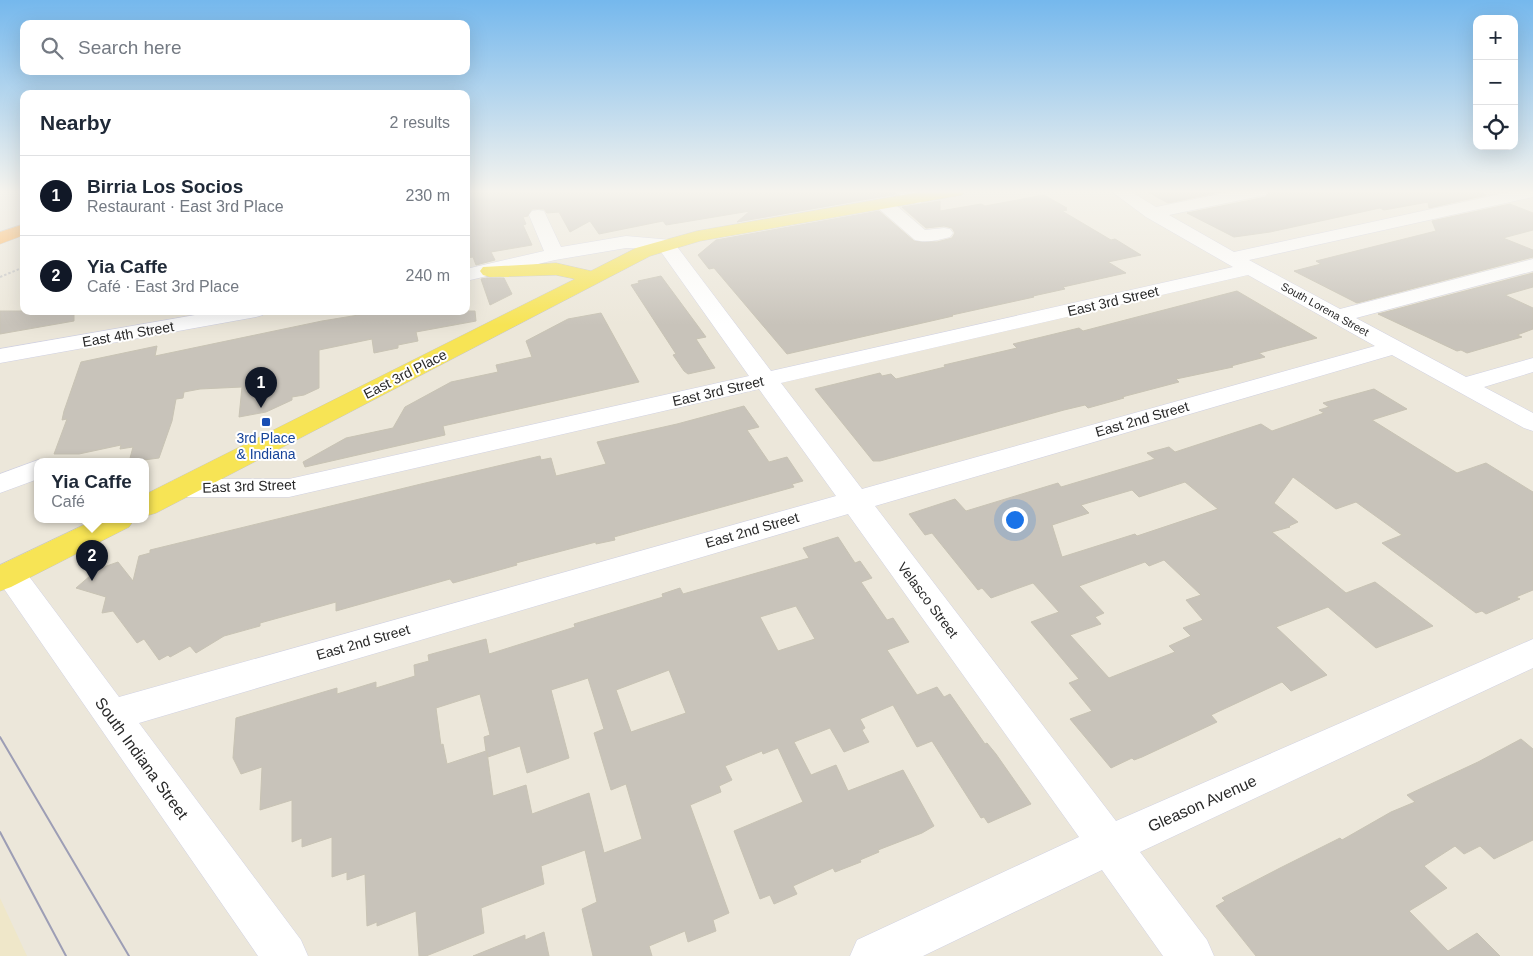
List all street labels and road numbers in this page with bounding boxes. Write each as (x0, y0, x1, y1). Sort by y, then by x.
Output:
street label: South Lorena Street (1279, 280, 1371, 338)
street label: East 3rd Street (1066, 283, 1160, 319)
street label: East 4th Street (81, 318, 175, 350)
street label: East 3rd Place (361, 346, 449, 402)
street label: East 3rd Street (671, 373, 765, 409)
street label: East 2nd Street (1093, 398, 1191, 440)
street label: East 3rd Street (202, 476, 296, 496)
street label: East 2nd Street (703, 509, 801, 551)
street label: Velasco Street (894, 559, 962, 641)
street label: East 2nd Street (314, 621, 412, 663)
street label: South Indiana Street (92, 694, 192, 823)
street label: Gleason Avenue (1145, 772, 1259, 835)

